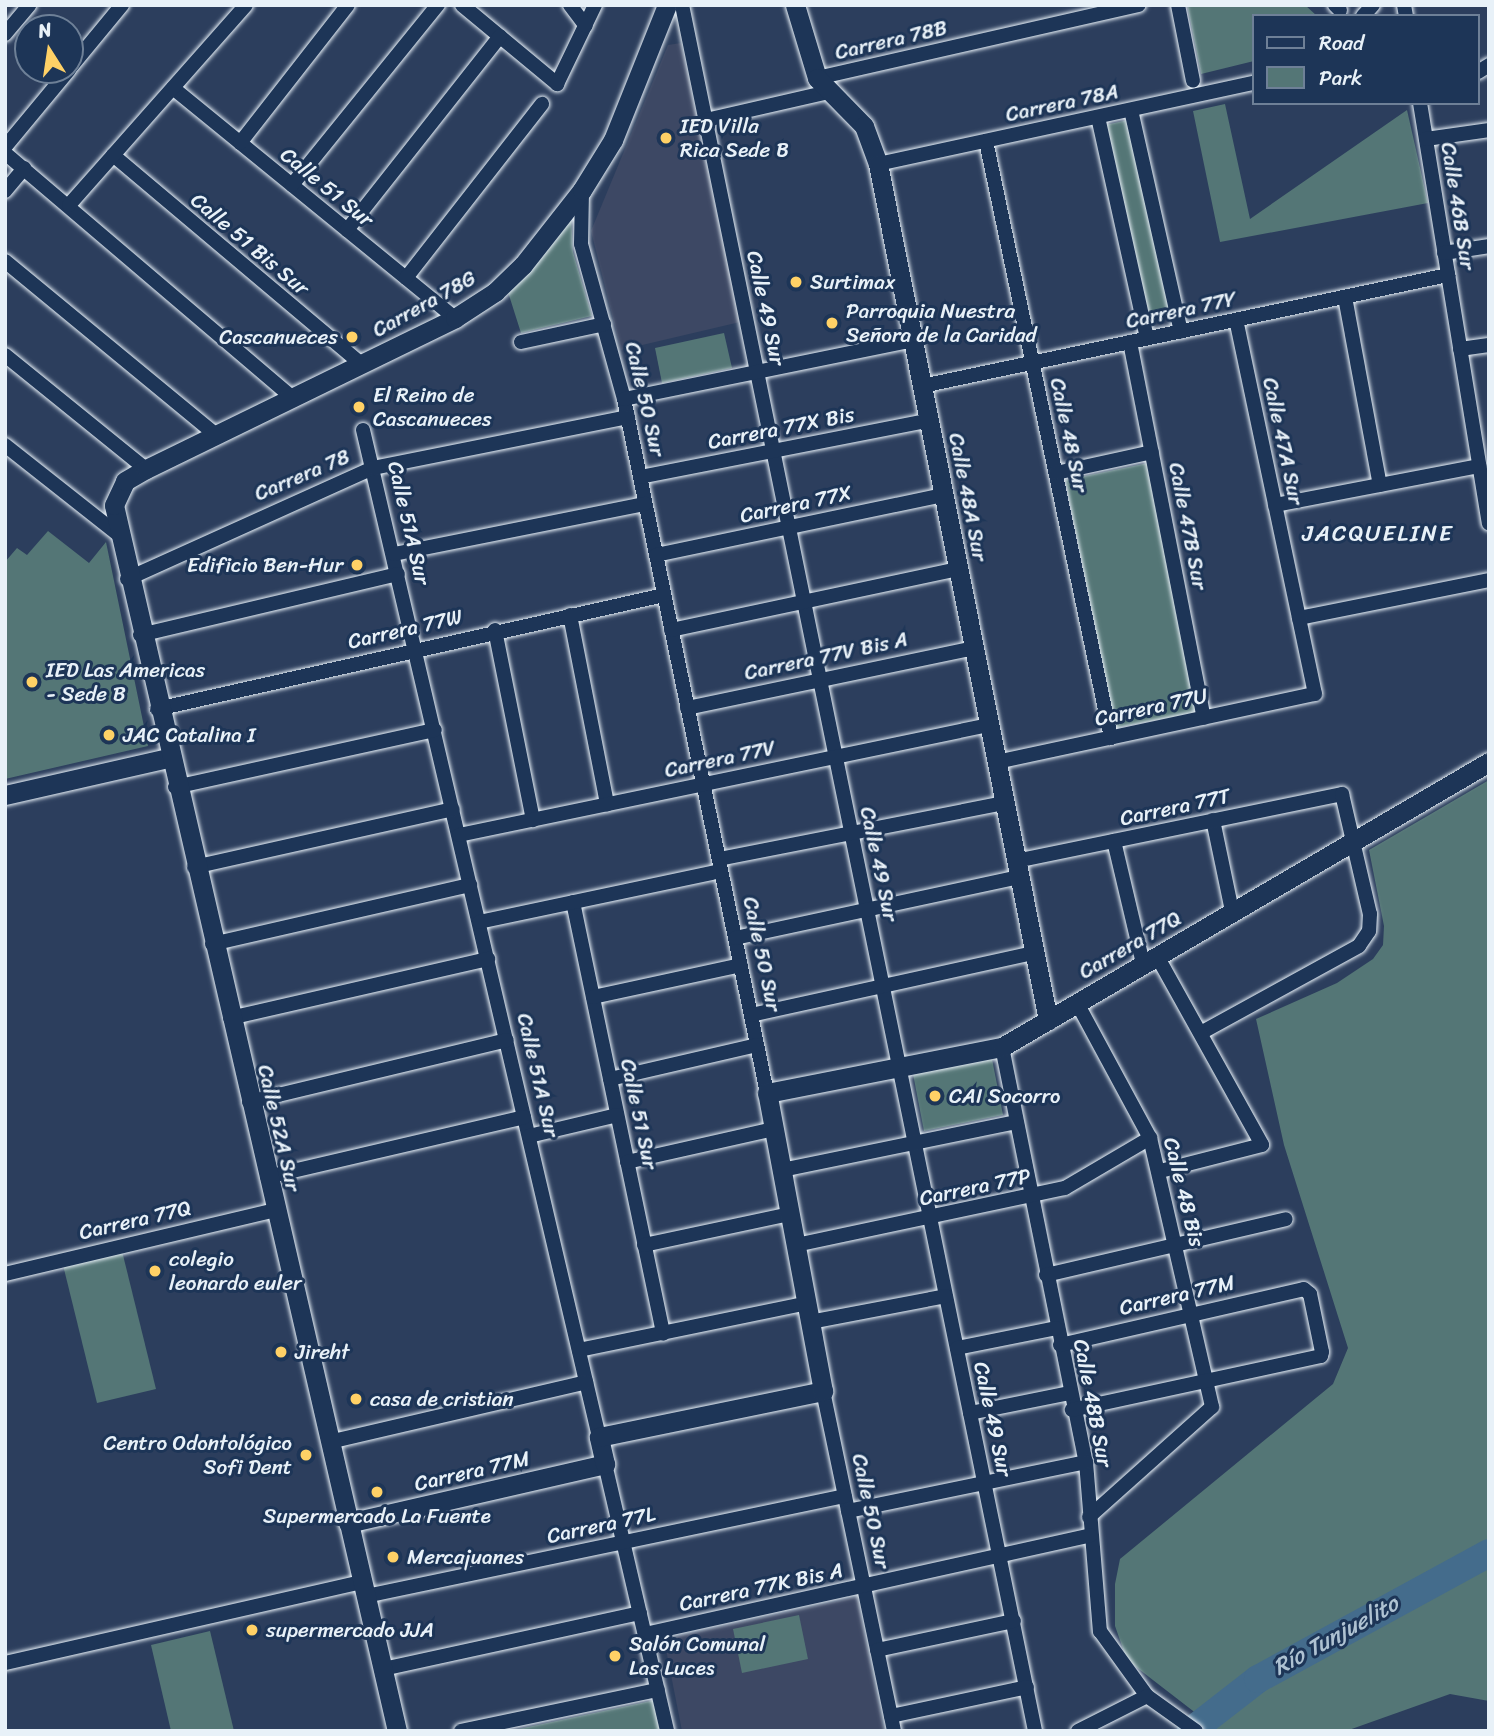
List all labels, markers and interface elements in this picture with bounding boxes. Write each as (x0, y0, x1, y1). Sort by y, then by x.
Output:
text: N (35, 12, 55, 47)
north arrow (14, 14, 84, 84)
legend (1252, 14, 1480, 105)
street label: Carrera 78B (833, 15, 949, 65)
text: Road (1319, 24, 1364, 62)
text: Park (1319, 59, 1362, 97)
street label: Carrera 78A (1003, 79, 1121, 127)
place label: IED Villa Rica Sede B (680, 113, 790, 163)
marker: IED Villa Rica Sede B (658, 130, 674, 146)
street label: Calle 46B Sur (1435, 140, 1481, 272)
street label: Calle 51 Sur (275, 142, 379, 232)
street label: Calle 51 Bis Sur (186, 187, 314, 301)
street label: Calle 49 Sur (742, 248, 790, 368)
street label: Carrera 78G (368, 265, 480, 343)
place label: Surtimax (810, 269, 895, 295)
marker: Surtimax (788, 274, 804, 290)
street label: Carrera 77Y (1124, 286, 1238, 334)
place label: Parroquia Nuestra Señora de la Caridad (846, 298, 1037, 348)
marker: Parroquia Nuestra Señora de la Caridad (824, 315, 840, 331)
place label: Cascanueces (219, 324, 338, 350)
marker: Cascanueces (344, 329, 360, 345)
street label: Calle 50 Sur (620, 339, 670, 459)
street label: Calle 47A Sur (1257, 375, 1309, 507)
street label: Calle 48 Sur (1045, 376, 1093, 494)
place label: El Reino de Cascanueces (373, 382, 492, 432)
marker: El Reino de Cascanueces (351, 399, 367, 415)
street label: Carrera 77X Bis (706, 401, 856, 455)
street label: Calle 48A Sur (943, 431, 993, 563)
street label: Carrera 78 (251, 444, 353, 506)
street label: Calle 51A Sur (383, 459, 435, 587)
street label: Calle 47B Sur (1163, 460, 1213, 592)
street label: Carrera 77X (738, 480, 854, 528)
district label: JACQUELINE (1303, 520, 1453, 548)
place label: Edificio Ben-Hur (187, 552, 343, 578)
marker: Edificio Ben-Hur (349, 557, 365, 573)
street label: Carrera 77W (345, 604, 465, 654)
street label: Carrera 77V Bis A (742, 626, 910, 686)
place label: IED Las Americas - Sede B (46, 657, 205, 707)
marker: IED Las Americas - Sede B (24, 674, 40, 690)
street label: Carrera 77U (1093, 683, 1209, 731)
place label: JAC Catalina I (123, 722, 256, 748)
marker: JAC Catalina I (101, 727, 117, 743)
street label: Carrera 77V (662, 735, 778, 783)
street label: Carrera 77T (1118, 783, 1232, 831)
street label: Calle 49 Sur (855, 804, 903, 924)
street label: Calle 50 Sur (738, 894, 786, 1014)
street label: Carrera 77Q (1074, 906, 1186, 984)
street label: Calle 51A Sur (512, 1011, 564, 1139)
street label: Calle 51 Sur (615, 1056, 663, 1172)
street label: Calle 52A Sur (252, 1062, 306, 1194)
place label: CAI Socorro (949, 1083, 1060, 1109)
marker: CAI Socorro (927, 1088, 943, 1104)
street label: Calle 48 Bis (1158, 1135, 1210, 1249)
street label: Carrera 77P (917, 1163, 1033, 1211)
street label: Carrera 77Q (77, 1195, 193, 1245)
place label: colegio leonardo euler (169, 1246, 301, 1296)
marker: colegio leonardo euler (147, 1263, 163, 1279)
street label: Carrera 77M (1117, 1270, 1237, 1320)
street label: Calle 48B Sur (1068, 1337, 1118, 1469)
place label: Jireht (295, 1339, 350, 1365)
marker: Jireht (273, 1344, 289, 1360)
street label: Calle 49 Sur (969, 1359, 1017, 1479)
place label: casa de cristian (370, 1386, 514, 1412)
marker: casa de cristian (348, 1391, 364, 1407)
place label: Centro Odontológico Sofi Dent (103, 1430, 292, 1480)
street label: Carrera 77M (412, 1446, 532, 1496)
marker: Centro Odontológico Sofi Dent (298, 1447, 314, 1463)
street label: Calle 50 Sur (847, 1451, 895, 1571)
marker: Supermercado La Fuente (369, 1484, 385, 1500)
street label: Carrera 77L (545, 1501, 657, 1549)
place label: Supermercado La Fuente (263, 1503, 491, 1529)
place label: Mercajuanes (407, 1544, 524, 1570)
marker: Mercajuanes (385, 1549, 401, 1565)
street label: Carrera 77K Bis A (677, 1557, 845, 1617)
water label: Río Tunjuelito (1269, 1590, 1403, 1682)
place label: supermercado JJA (266, 1617, 434, 1643)
marker: supermercado JJA (244, 1622, 260, 1638)
place label: Salón Comunal Las Luces (629, 1631, 765, 1681)
marker: Salón Comunal Las Luces (607, 1648, 623, 1664)

